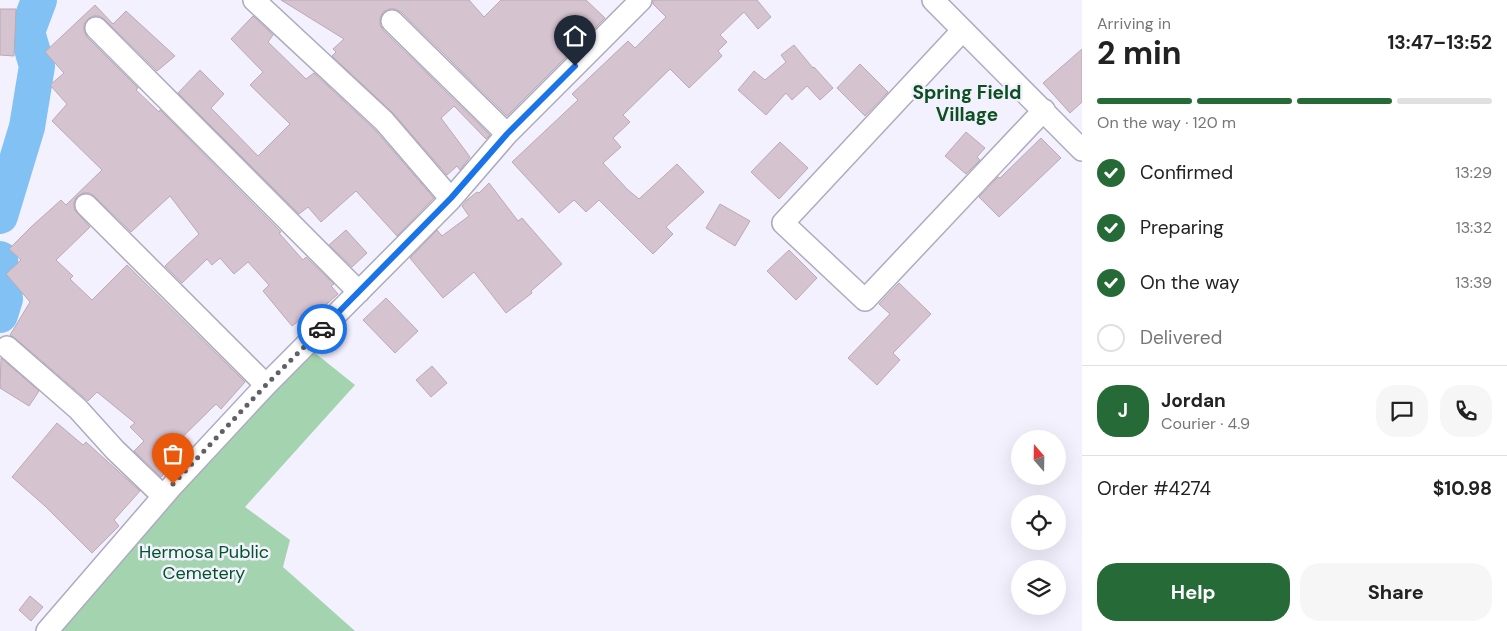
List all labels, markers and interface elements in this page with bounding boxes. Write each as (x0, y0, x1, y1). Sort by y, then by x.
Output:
text: Arriving in (1097, 13, 1171, 34)
pin (554, 15, 596, 66)
icon: home (561, 22, 589, 50)
text: 13:47–13:52 (1387, 30, 1492, 55)
text: 2 min (1097, 32, 1182, 74)
district label: Spring Field Village (912, 80, 1022, 127)
text: On the way · 120 m (1097, 112, 1236, 133)
icon: check (1097, 159, 1125, 187)
text: Confirmed (1140, 160, 1233, 185)
text: 13:29 (1455, 162, 1492, 183)
icon: check (1097, 214, 1125, 242)
text: Preparing (1140, 215, 1224, 240)
text: 13:32 (1456, 217, 1492, 238)
icon: check (1097, 269, 1125, 297)
text: On the way (1140, 270, 1240, 295)
text: 13:39 (1455, 272, 1492, 293)
courier (297, 304, 347, 354)
icon: car (308, 315, 336, 343)
text: Delivered (1140, 325, 1222, 350)
button: chat (1376, 385, 1428, 437)
button: phone (1440, 385, 1492, 437)
text: Jordan (1161, 388, 1226, 413)
text: J (1118, 398, 1128, 423)
text: Courier · 4.9 (1161, 413, 1250, 434)
north arrow (1011, 430, 1066, 485)
map controls (1011, 430, 1066, 615)
pin (152, 433, 194, 484)
icon: bag (159, 440, 187, 468)
text: Order #4274 (1097, 476, 1211, 501)
text: $10.98 (1433, 476, 1492, 501)
button: locate (1011, 495, 1066, 550)
park label: Hermosa Public Cemetery (139, 540, 269, 585)
button: layers (1011, 560, 1066, 615)
button: Help (1097, 563, 1290, 621)
button: Share (1300, 563, 1492, 621)

